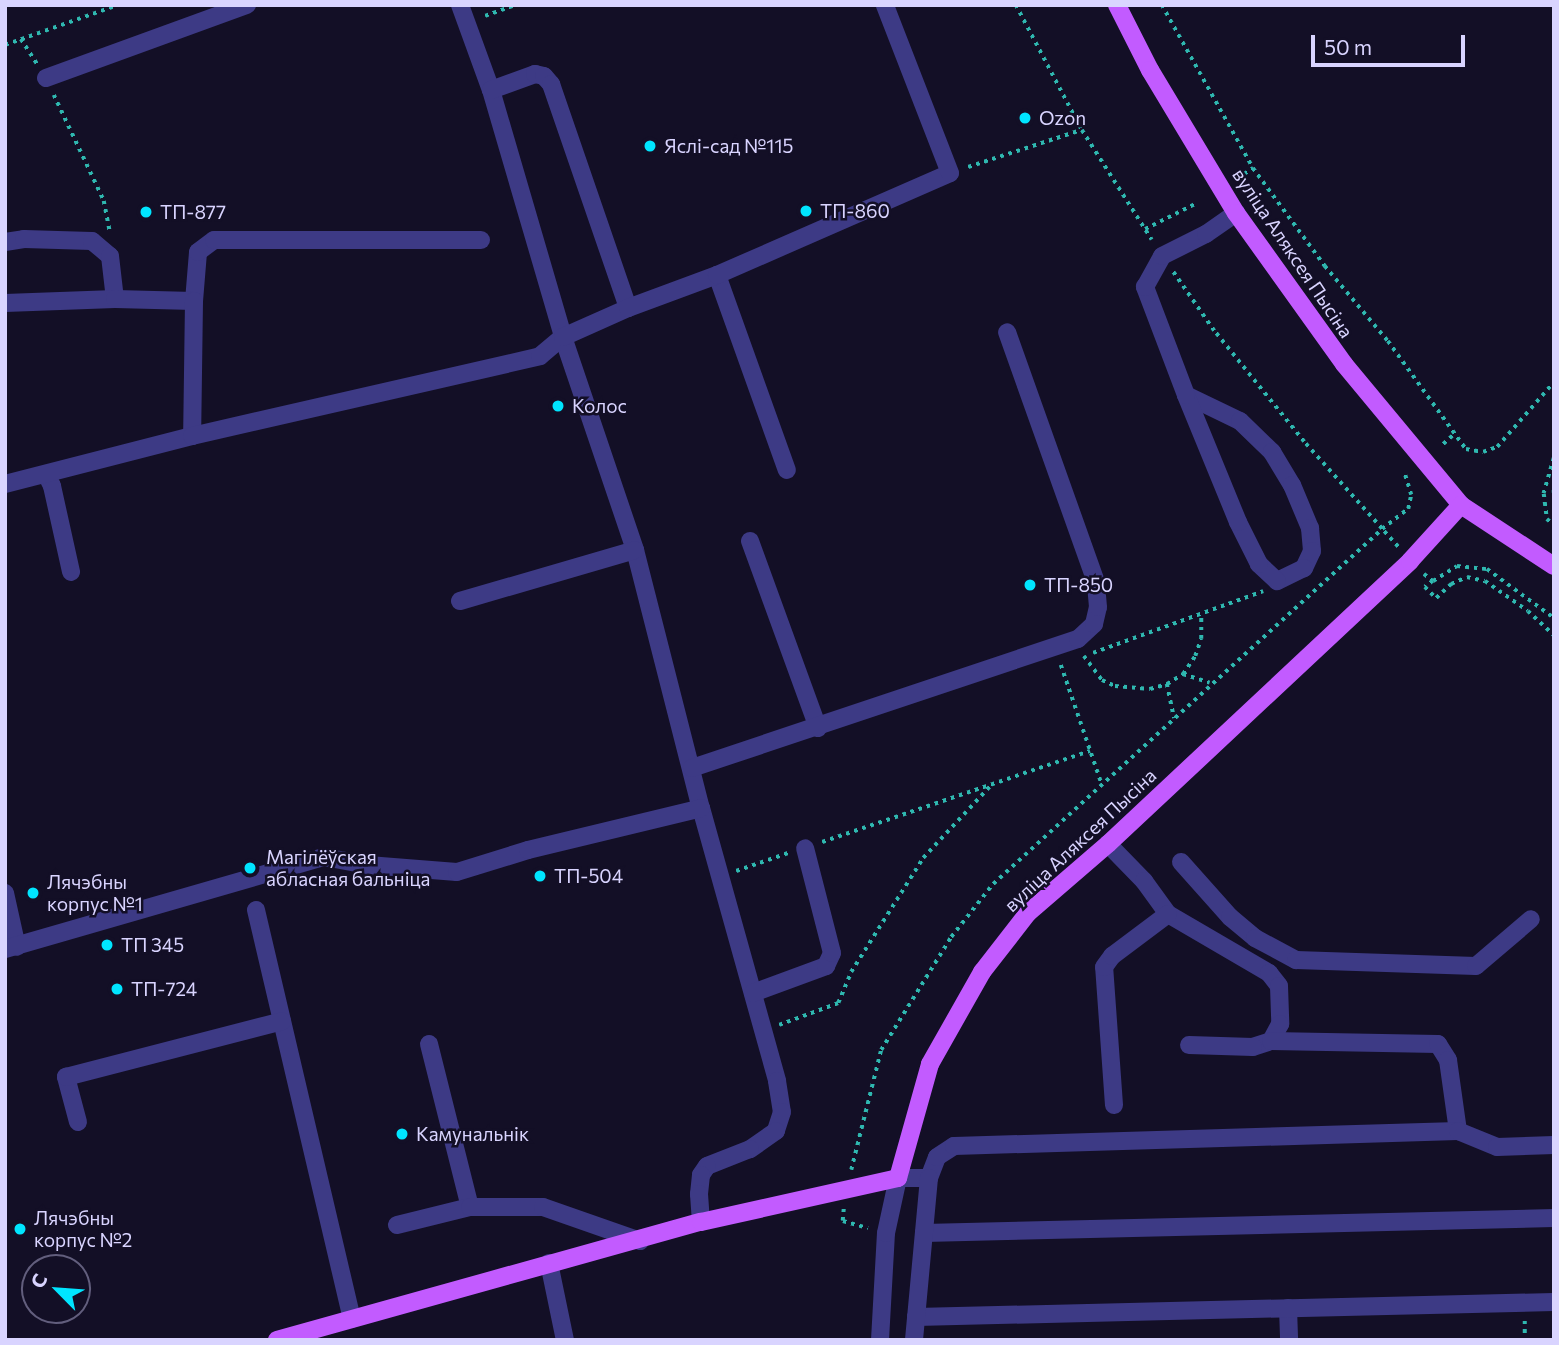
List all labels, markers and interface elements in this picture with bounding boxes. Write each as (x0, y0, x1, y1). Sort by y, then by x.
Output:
scale bar (1314, 21, 1468, 65)
text: 50 m (1324, 34, 1372, 59)
place label: Ozon (1039, 107, 1086, 129)
marker: Ozon (1017, 110, 1033, 126)
place label: Яслі-сад №115 (664, 135, 793, 157)
marker: Яслі-сад №115 (642, 138, 658, 154)
street label: вуліца Аляксея Пысіна (1228, 164, 1358, 342)
place label: ТП-860 (820, 200, 890, 222)
place label: ТП-877 (160, 201, 226, 223)
marker: ТП-860 (798, 203, 814, 219)
marker: ТП-877 (138, 204, 154, 220)
place label: Колос (572, 395, 627, 417)
marker: Колос (550, 398, 566, 414)
place label: ТП-850 (1044, 574, 1113, 596)
marker: ТП-850 (1022, 577, 1038, 593)
street label: вуліца Аляксея Пысіна (999, 764, 1161, 916)
place label: Магілёўская абласная бальніца (266, 846, 430, 890)
marker: Магілёўская абласная бальніца (240, 858, 260, 878)
place label: ТП-504 (554, 865, 623, 887)
marker: ТП-504 (532, 868, 548, 884)
place label: Лячэбны корпус №1 (47, 871, 143, 915)
marker: Лячэбны корпус №1 (25, 885, 41, 901)
place label: ТП 345 (121, 934, 184, 956)
marker: ТП 345 (99, 937, 115, 953)
place label: ТП-724 (131, 978, 197, 1000)
marker: ТП-724 (109, 981, 125, 997)
place label: Камунальнік (416, 1123, 529, 1145)
marker: Камунальнік (394, 1126, 410, 1142)
place label: Лячэбны корпус №2 (34, 1207, 132, 1251)
marker: Лячэбны корпус №2 (12, 1221, 28, 1237)
north arrow (21, 1254, 91, 1324)
text: С (25, 1270, 51, 1292)

